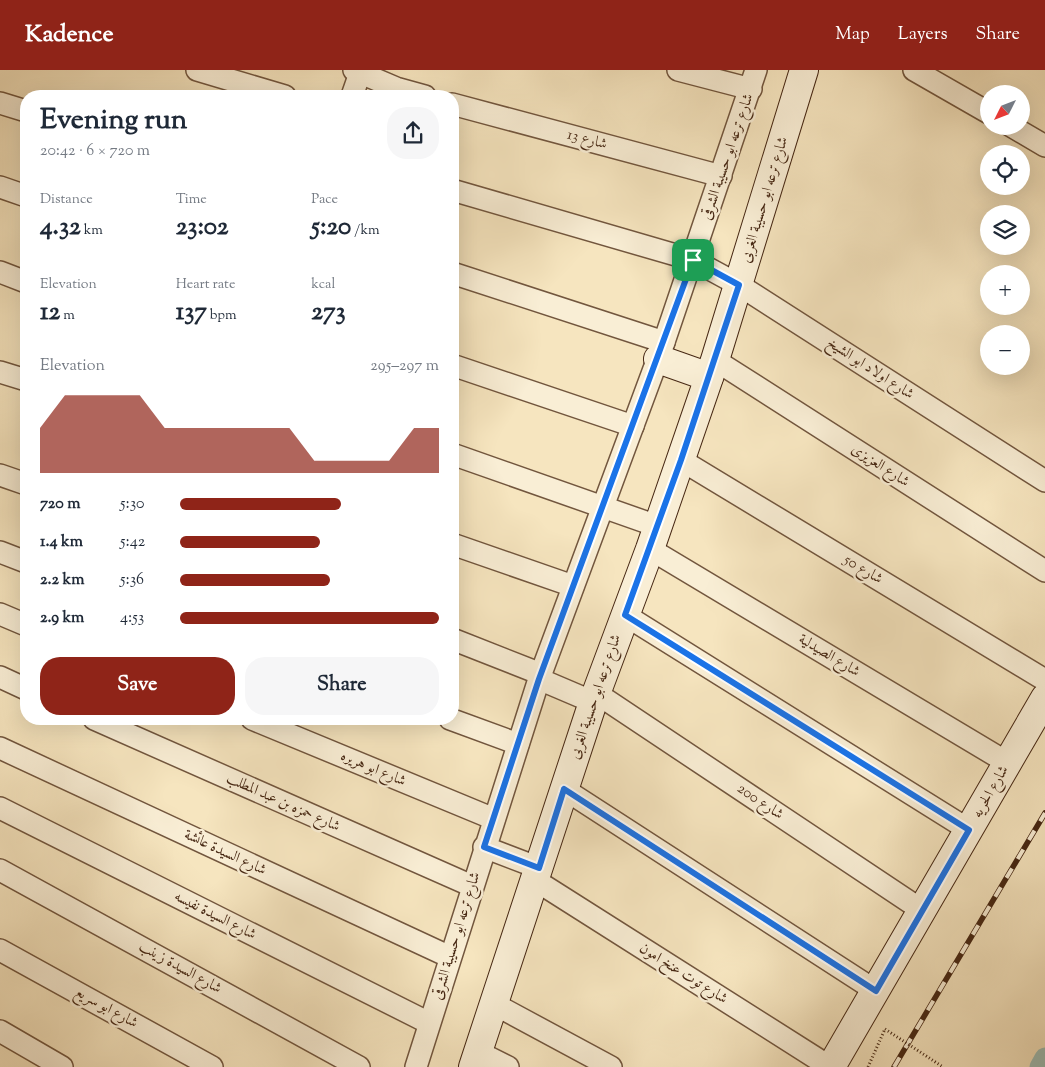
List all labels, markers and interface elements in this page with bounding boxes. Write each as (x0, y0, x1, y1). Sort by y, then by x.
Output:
text: Kadence (25, 18, 114, 52)
text: Map (835, 22, 870, 48)
text: Layers (898, 22, 948, 48)
text: Share (976, 22, 1020, 48)
north arrow (980, 85, 1030, 135)
map controls (980, 85, 1030, 375)
street label: شارع ترعه ابو حسيبة الشرقى (696, 91, 760, 223)
text: Evening run (40, 101, 187, 141)
button: share (387, 107, 439, 159)
street label: شارع 13 (565, 125, 609, 156)
street label: شارع ترعه ابو حسيبة الغربى (736, 134, 795, 266)
text: 20:42 · 6 × 720 m (40, 140, 150, 163)
button: locate (980, 145, 1030, 195)
text: Distance (40, 190, 93, 210)
text: Time (176, 190, 207, 210)
text: Pace (311, 190, 338, 210)
button: layers (980, 205, 1030, 255)
text: 4.32 (40, 210, 81, 246)
text: 23:02 (176, 210, 228, 246)
text: 5:20 (311, 210, 351, 246)
text: km (81, 221, 103, 241)
text: /km (351, 221, 380, 241)
pin (672, 239, 714, 281)
icon: arrive (679, 246, 707, 274)
button: + (980, 265, 1030, 315)
text: Elevation (40, 275, 97, 295)
text: Heart rate (176, 275, 235, 295)
text: kcal (311, 275, 335, 295)
text: 12 (40, 295, 60, 331)
text: 137 (176, 295, 207, 331)
text: 273 (311, 295, 346, 331)
text: m (60, 306, 75, 326)
text: bpm (207, 306, 237, 326)
button: − (980, 325, 1030, 375)
street label: شارع اولاد ابو الشيخ (821, 333, 918, 407)
text: Elevation (40, 355, 105, 378)
text: 295–297 m (370, 355, 439, 378)
street label: شارع العزيزى (846, 439, 913, 494)
text: 720 m (40, 493, 80, 516)
text: 5:30 (120, 493, 144, 516)
text: 1.4 km (40, 531, 83, 554)
text: 5:42 (120, 531, 145, 554)
street label: شارع 50 (838, 550, 887, 591)
text: 2.2 km (40, 569, 84, 592)
text: 5:36 (120, 569, 144, 592)
text: 2.9 km (40, 607, 84, 630)
text: 4:53 (120, 607, 144, 630)
street label: شارع الصيدلية (794, 629, 864, 684)
street label: شارع ترعه ابو حسيبة الغربى (565, 632, 628, 763)
button: Save (40, 657, 235, 715)
button: Share (245, 657, 439, 715)
street label: شارع ابو هريره (336, 746, 409, 793)
street label: شارع الحريه (968, 762, 1015, 823)
street label: شارع حمزه بن عبد المطلب (222, 768, 343, 838)
street label: شارع 200 (732, 779, 787, 826)
street label: شارع السيدة عائشة (180, 825, 270, 882)
street label: شارع ترعه ابو حسيبة الشرقى (428, 869, 487, 1003)
street label: شارع السيدة نفيسه (170, 886, 260, 947)
street label: شارع السيدة زينب (134, 937, 225, 1000)
street label: شارع توت عنخ امون (634, 938, 731, 1011)
street label: شارع ابو سريع (70, 982, 141, 1036)

